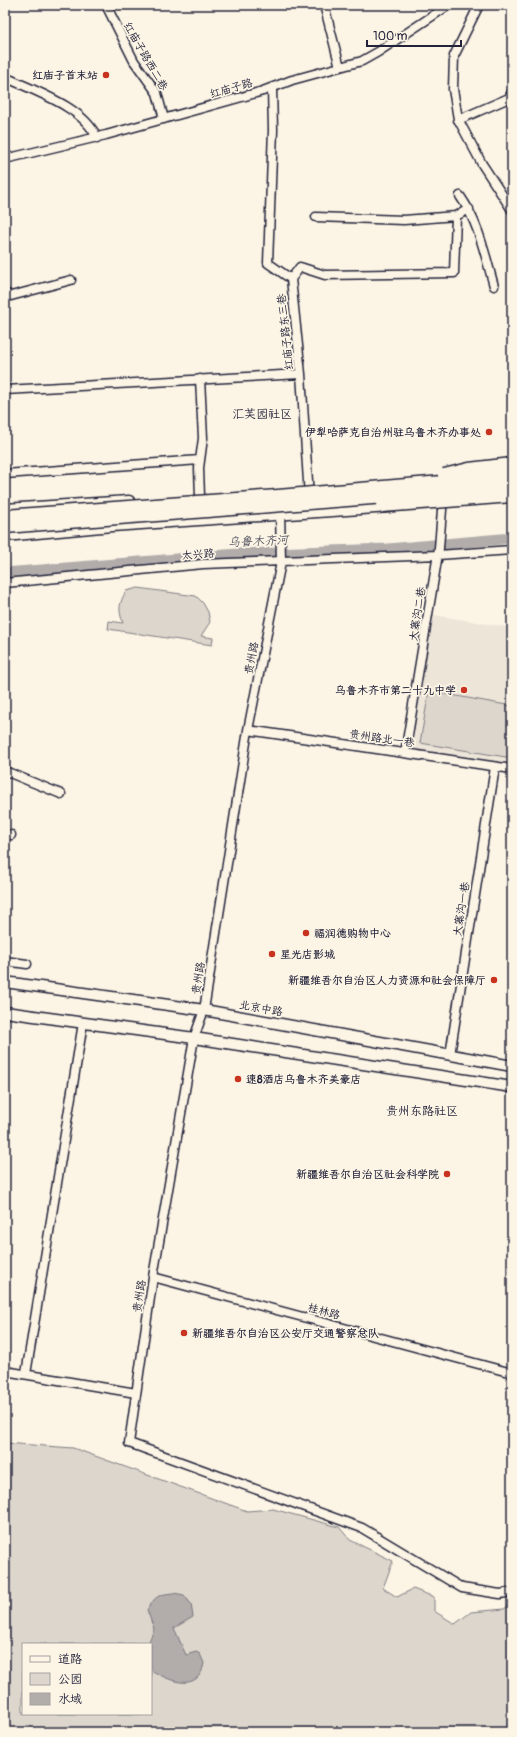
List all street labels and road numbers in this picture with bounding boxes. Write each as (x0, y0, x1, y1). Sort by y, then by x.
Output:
street label: 红庙子路西二巷 (121, 20, 170, 93)
street label: 红庙子路 (208, 76, 254, 101)
street label: 红庙子路东三巷 (275, 293, 296, 371)
street label: 太兴路 (181, 547, 215, 562)
street label: 大寨沟二巷 (407, 586, 428, 642)
street label: 贵州路 (242, 641, 261, 676)
street label: 贵州路北一巷 (348, 727, 416, 750)
street label: 大寨沟一巷 (451, 881, 472, 937)
street label: 贵州路 (189, 961, 207, 995)
street label: 北京中路 (238, 998, 284, 1019)
street label: 贵州路 (130, 1279, 148, 1313)
street label: 桂林路 (306, 1301, 341, 1322)

